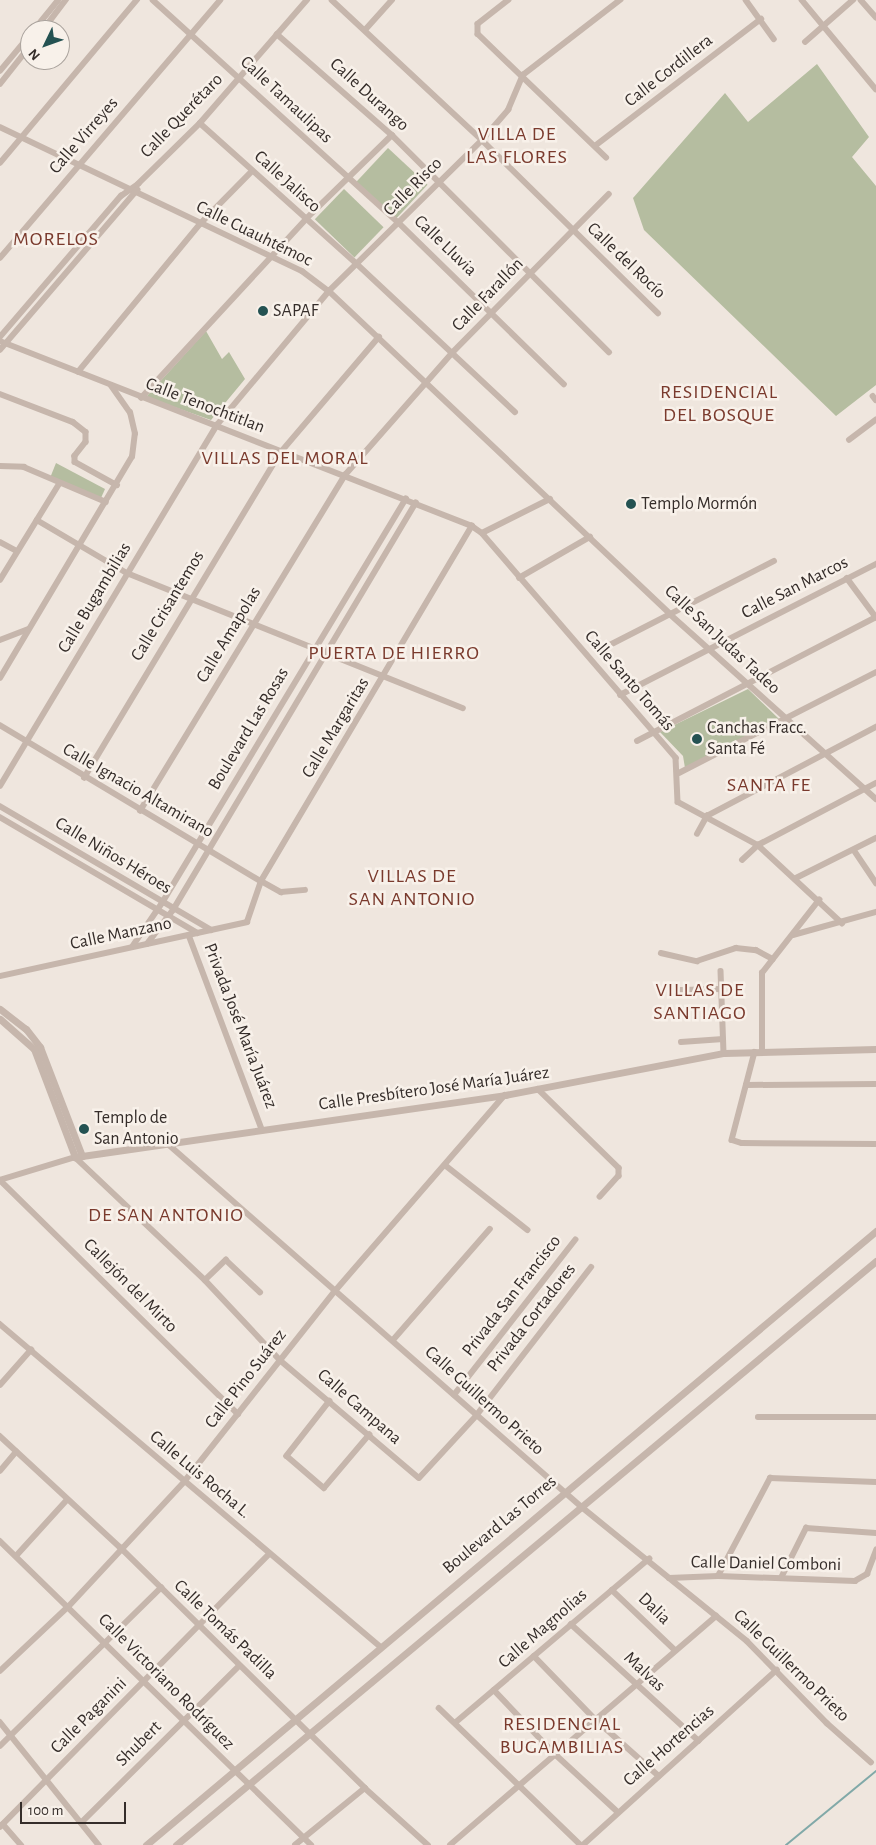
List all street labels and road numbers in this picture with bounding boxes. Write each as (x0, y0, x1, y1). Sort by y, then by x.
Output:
street label: Calle Cordillera (621, 30, 717, 112)
street label: Calle Tamaulipas (235, 52, 337, 148)
street label: Calle Durango (325, 54, 413, 136)
street label: Calle Querétaro (136, 69, 228, 163)
street label: Calle Virreyes (45, 93, 123, 179)
street label: Calle Jalisco (249, 146, 325, 218)
street label: Calle Risco (379, 153, 447, 221)
street label: Calle Cuauhtémoc (192, 196, 316, 272)
street label: Calle Lluvia (409, 211, 481, 281)
street label: Calle del Rocío (582, 218, 670, 304)
street label: Calle Farallón (448, 254, 528, 336)
street label: Calle Tenochtitlan (142, 373, 268, 439)
street label: Calle Bugambilias (54, 539, 136, 657)
street label: Calle Crisantemos (127, 547, 209, 665)
street label: Calle San Marcos (738, 552, 852, 624)
street label: Calle San Judas Tadeo (660, 581, 784, 699)
street label: Calle Amapolas (192, 583, 266, 687)
street label: Calle Santo Tomás (579, 626, 679, 736)
street label: Boulevard Las Rosas (204, 664, 294, 794)
street label: Calle Margaritas (298, 674, 374, 782)
street label: Calle Ignacio Altamirano (59, 739, 217, 843)
street label: Calle Niños Héroes (51, 813, 175, 899)
street label: Calle Manzano (68, 913, 174, 955)
street label: Privada José María Juárez (199, 940, 281, 1112)
street label: Calle Presbítero José María Juárez (317, 1062, 551, 1116)
street label: Privada San Francisco (458, 1231, 566, 1361)
street label: Callejón del Mirto (78, 1234, 182, 1338)
street label: Privada Cortadores (483, 1259, 581, 1377)
street label: Calle Pino Suárez (201, 1325, 291, 1433)
street label: Calle Guillermo Prieto (420, 1342, 548, 1460)
street label: Calle Campana (312, 1365, 406, 1449)
street label: Calle Luis Rocha L. (145, 1426, 255, 1524)
street label: Boulevard Las Torres (439, 1471, 561, 1579)
street label: Calle Daniel Comboni (691, 1552, 841, 1576)
street label: Calle Tomás Padilla (169, 1575, 281, 1685)
street label: Calle Magnolias (494, 1584, 592, 1674)
street label: Dalia (633, 1588, 675, 1630)
street label: Calle Guillermo Prieto (728, 1605, 854, 1727)
street label: Calle Victoriano Rodríguez (93, 1609, 239, 1755)
street label: Malvas (619, 1647, 669, 1697)
street label: Calle Paganini (46, 1673, 132, 1759)
street label: Calle Hortencias (619, 1701, 719, 1791)
street label: Shubert (112, 1717, 166, 1771)

